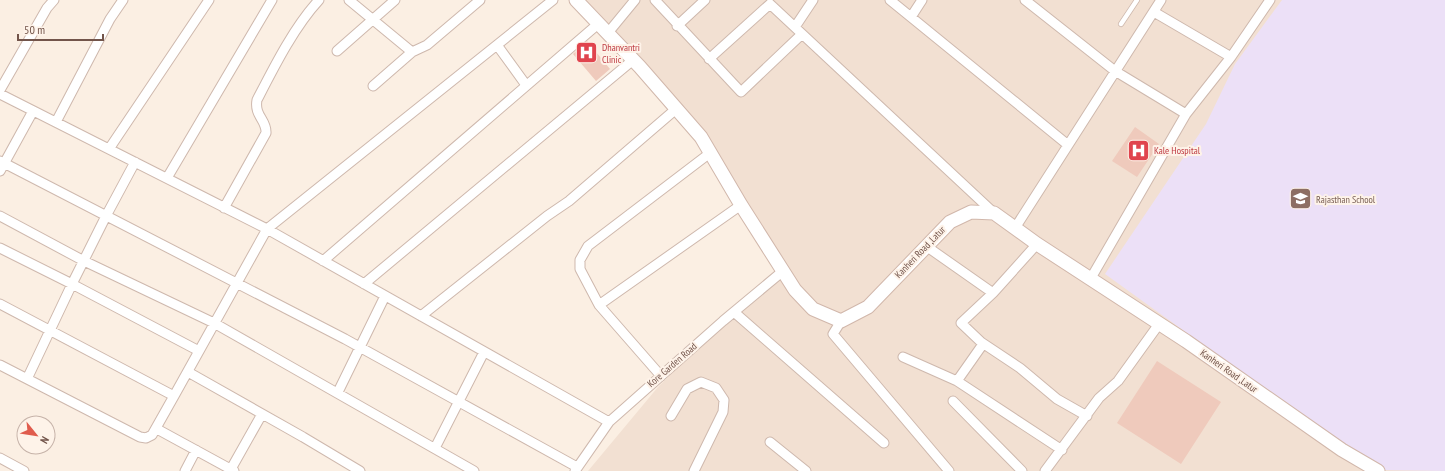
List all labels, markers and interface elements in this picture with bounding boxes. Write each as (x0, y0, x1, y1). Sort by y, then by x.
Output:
scale bar (18, 16, 103, 42)
text: 50 m (24, 22, 45, 37)
hospital icon: Dhanvantri Clinic (573, 40, 599, 66)
place label: Dhanvantri Clinic (602, 41, 640, 66)
hospital icon: Kale Hospital (1126, 137, 1152, 163)
place label: Kale Hospital (1154, 144, 1201, 157)
school or university icon: Rajasthan School (1287, 186, 1313, 212)
place label: Rajasthan School (1316, 193, 1376, 206)
street label: Kanheri Road ,Latur (892, 223, 948, 281)
street label: Kore Garden Road (645, 340, 699, 390)
street label: Kanheri Road ,Latur (1198, 346, 1261, 396)
north arrow (16, 415, 56, 455)
text: N (37, 434, 52, 446)

